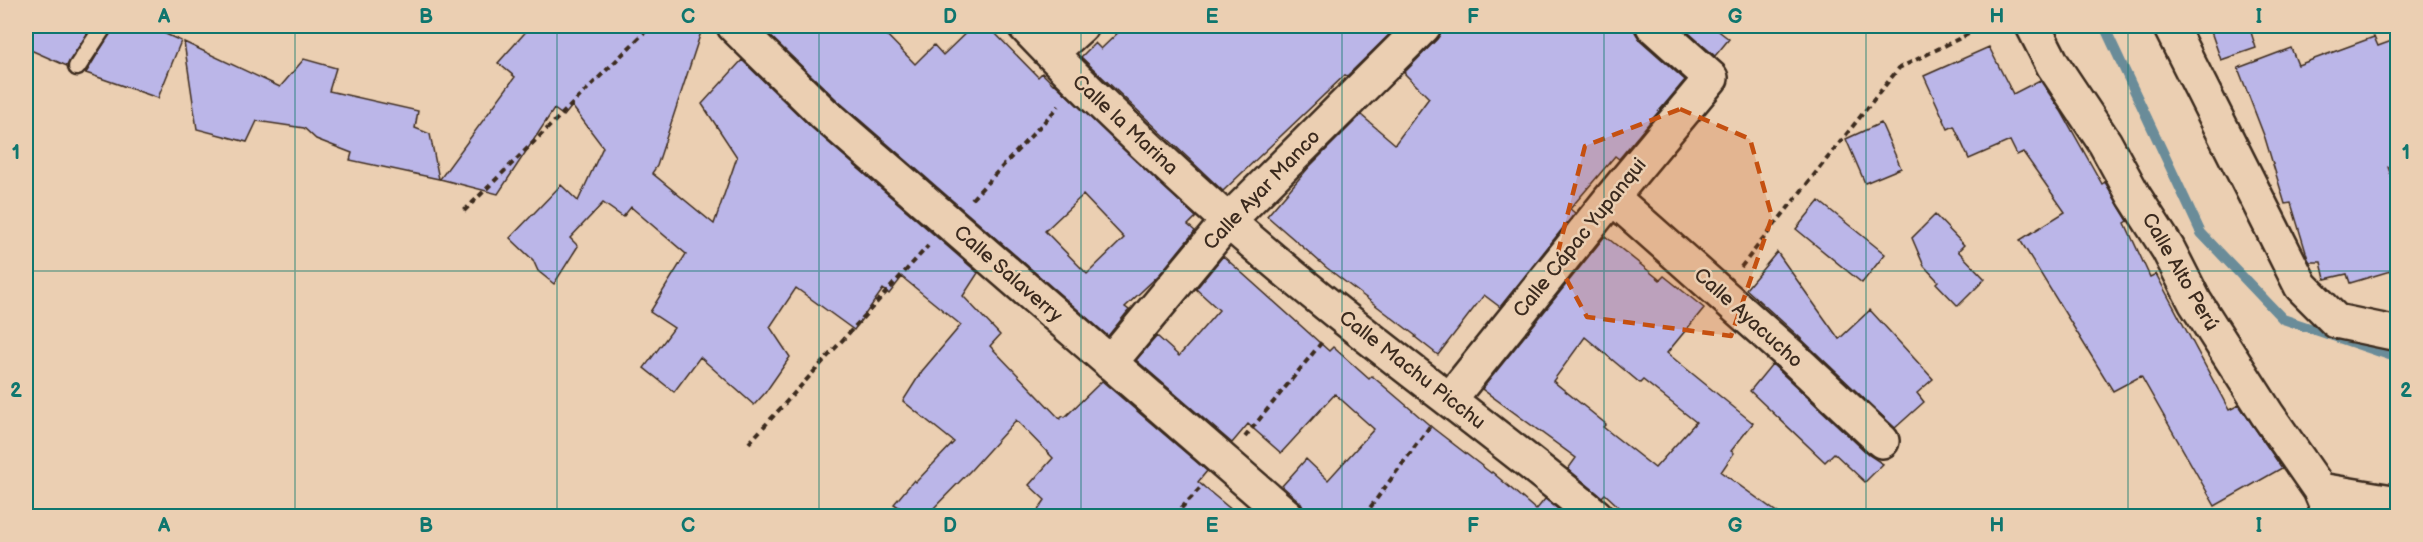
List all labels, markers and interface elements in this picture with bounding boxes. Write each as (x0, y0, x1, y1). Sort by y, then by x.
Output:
text: A (157, 5, 171, 29)
text: B (419, 5, 433, 29)
text: C (681, 5, 695, 29)
text: D (943, 5, 957, 29)
text: E (1206, 5, 1219, 29)
text: F (1467, 5, 1479, 29)
text: G (1728, 5, 1743, 29)
text: H (1990, 5, 2004, 29)
text: I (2256, 5, 2262, 29)
street label: Calle la Marina (1067, 70, 1183, 180)
street label: Calle Ayar Manco (1199, 125, 1325, 255)
text: 1 (12, 141, 20, 165)
text: 1 (2402, 141, 2410, 165)
street label: Calle Cápac Yupanqui (1508, 153, 1652, 323)
street label: Calle Alto Perú (2137, 209, 2223, 335)
street label: Calle Salaverry (949, 220, 1067, 328)
street label: Calle Ayacucho (1689, 263, 1807, 373)
street label: Calle Machu Picchu (1334, 305, 1490, 435)
text: 2 (10, 379, 22, 403)
text: 2 (2400, 379, 2412, 403)
text: A (157, 514, 171, 538)
text: B (419, 514, 433, 538)
text: C (681, 514, 695, 538)
text: D (943, 514, 957, 538)
text: E (1206, 514, 1219, 538)
text: F (1467, 514, 1479, 538)
text: G (1728, 514, 1743, 538)
text: H (1990, 514, 2004, 538)
text: I (2256, 514, 2262, 538)

